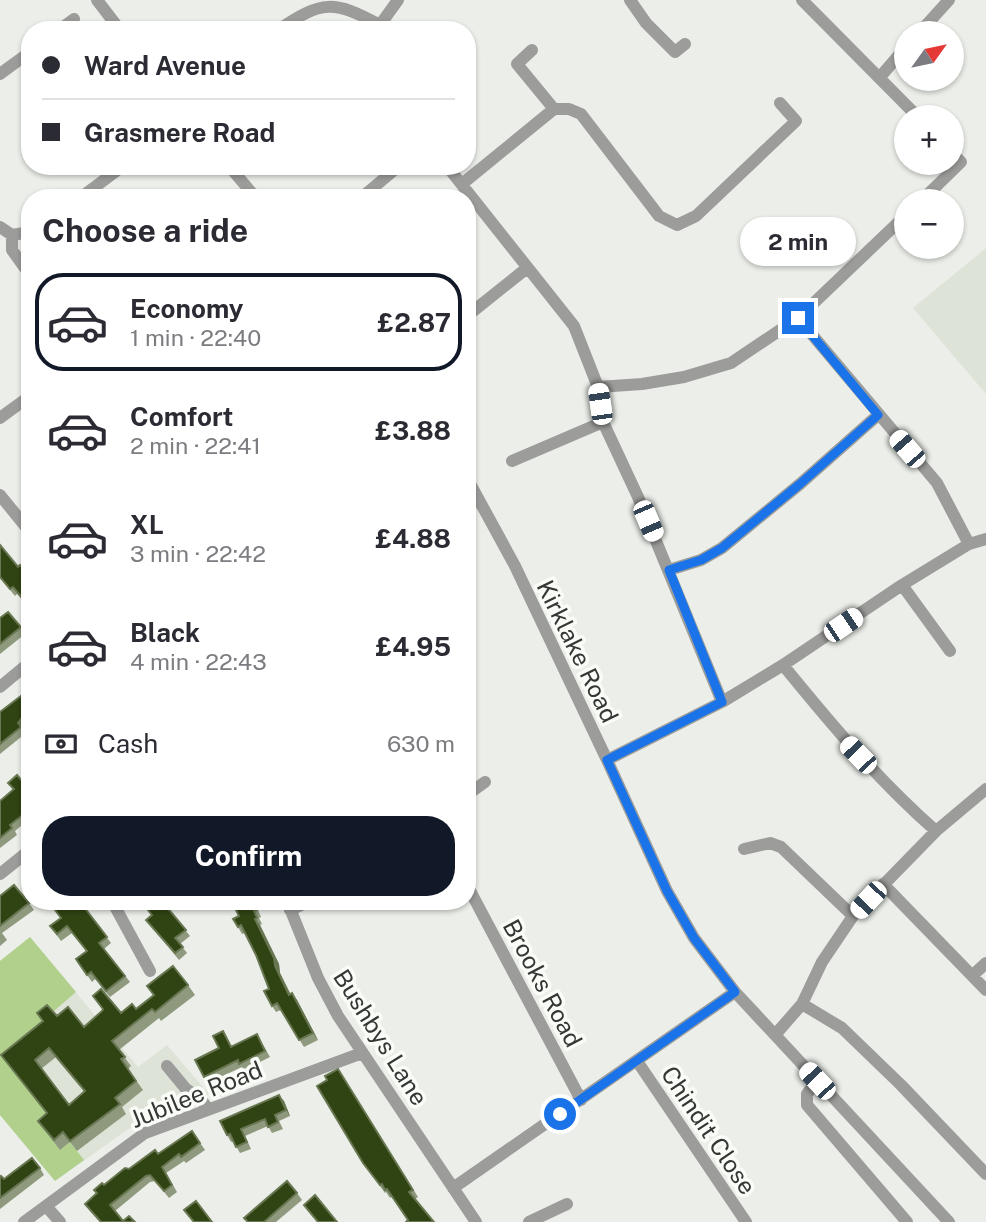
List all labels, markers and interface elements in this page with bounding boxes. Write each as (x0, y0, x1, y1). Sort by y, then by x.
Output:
north arrow (894, 21, 964, 91)
map controls (894, 21, 964, 259)
text: Ward Avenue (84, 50, 246, 81)
button: + (894, 105, 964, 175)
text: Grasmere Road (84, 117, 275, 148)
button: − (894, 189, 964, 259)
text: Choose a ride (42, 212, 248, 249)
callout: 2 min (740, 216, 856, 266)
text: 2 min (768, 228, 828, 255)
icon: car (46, 291, 109, 354)
text: Economy (130, 293, 243, 324)
route end (782, 302, 814, 334)
text: £2.87 (377, 307, 451, 338)
text: 1 min · 22:40 (130, 324, 261, 351)
car (587, 382, 614, 426)
icon: car (46, 399, 109, 462)
text: Comfort (130, 401, 233, 432)
text: £3.88 (375, 415, 451, 446)
car (886, 426, 929, 472)
text: 2 min · 22:41 (130, 432, 261, 459)
car (631, 498, 666, 544)
icon: car (46, 507, 109, 570)
text: XL (130, 509, 164, 540)
text: £4.88 (375, 523, 451, 554)
text: 3 min · 22:42 (130, 540, 266, 567)
street label: Kirklake Road (531, 575, 625, 727)
car (820, 605, 867, 645)
icon: car (46, 615, 109, 678)
text: Black (130, 617, 200, 648)
text: £4.95 (375, 631, 451, 662)
text: 4 min · 22:43 (130, 648, 267, 675)
icon: cash (42, 725, 80, 763)
text: Cash (98, 728, 158, 759)
text: 630 m (387, 730, 455, 757)
car (836, 733, 881, 777)
button: Confirm (42, 816, 455, 896)
car (846, 877, 891, 923)
street label: Brooks Road (498, 914, 588, 1052)
street label: Bushbys Lane (328, 964, 434, 1110)
street label: Jubilee Road (126, 1055, 266, 1133)
car (795, 1058, 840, 1104)
street label: Chindit Close (656, 1061, 762, 1199)
route start (544, 1098, 576, 1130)

